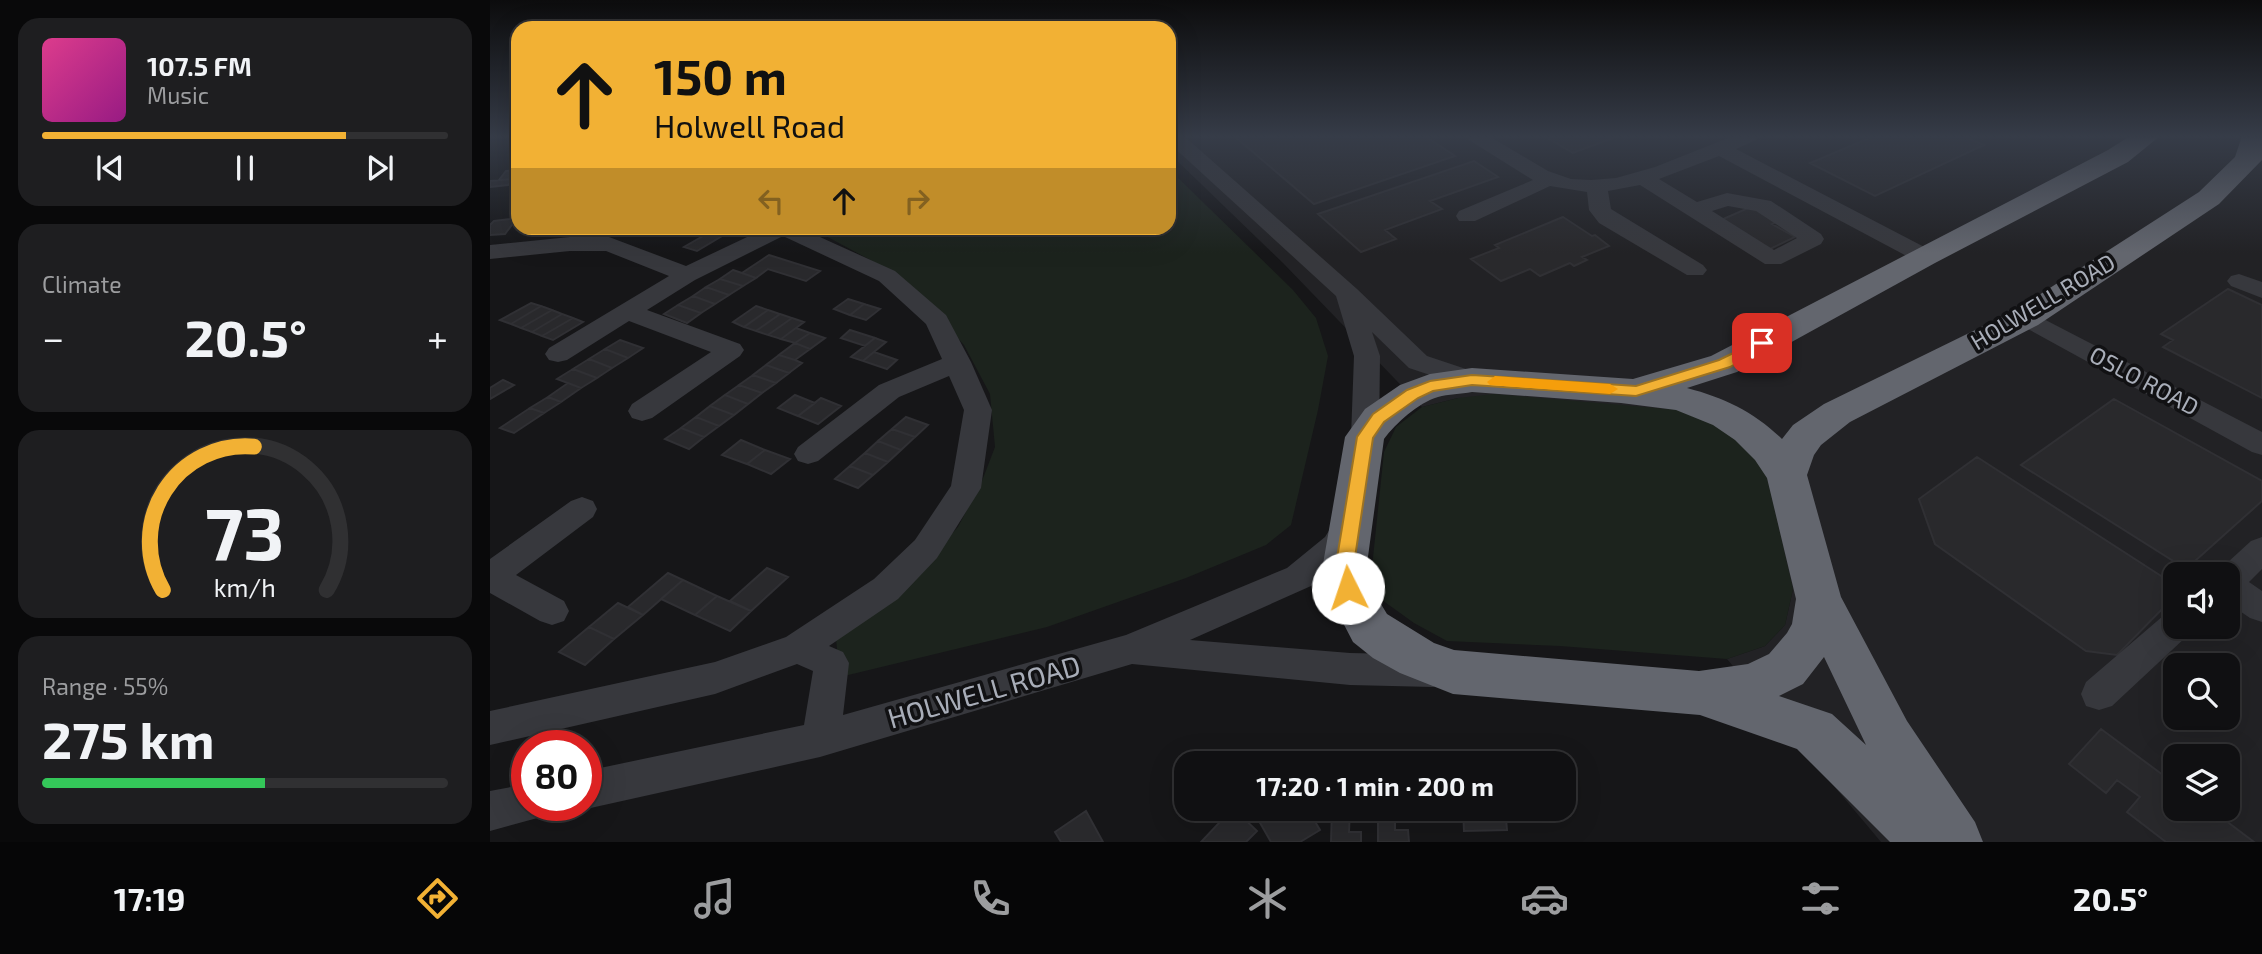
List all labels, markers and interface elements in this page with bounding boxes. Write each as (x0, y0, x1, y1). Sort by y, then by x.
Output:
text: 150 m (654, 46, 787, 105)
icon: ahead (539, 49, 630, 140)
text: 107.5 FM (147, 50, 252, 81)
text: Music (147, 81, 209, 109)
text: Holwell Road (654, 106, 845, 144)
icon: previous (91, 149, 129, 187)
icon: pause (226, 149, 264, 187)
icon: next (361, 149, 399, 187)
icon: left (752, 182, 790, 220)
icon: ahead (825, 182, 863, 220)
icon: right (898, 182, 936, 220)
street label: HOLWELL ROAD (1965, 247, 2120, 355)
text: Climate (42, 270, 122, 298)
text: 20.5° (184, 305, 307, 367)
pin (1732, 313, 1792, 373)
text: − (42, 314, 64, 360)
text: + (427, 314, 448, 360)
icon: arrive (1743, 324, 1781, 362)
street label: OSLO ROAD (2085, 340, 2204, 420)
text: 73 (205, 487, 285, 575)
position arrow (1311, 551, 1385, 625)
map controls (2163, 562, 2240, 821)
button: sound (2163, 562, 2240, 639)
text: km/h (214, 572, 276, 602)
street label: HOLWELL ROAD (883, 647, 1084, 735)
button: search (2163, 653, 2240, 730)
text: Range · 55% (42, 672, 168, 700)
text: 275 km (42, 707, 214, 769)
speed limit sign: 80 (511, 730, 602, 821)
button: layers (2163, 744, 2240, 821)
text: 17:20 · 1 min · 200 m (1256, 770, 1494, 801)
icon: directions (413, 874, 462, 923)
icon: music (690, 874, 739, 923)
icon: phone (966, 874, 1015, 923)
icon: climate (1243, 874, 1292, 923)
icon: car (1520, 874, 1569, 923)
icon: filters (1796, 874, 1845, 923)
text: 17:19 (114, 879, 185, 917)
text: 20.5° (2073, 879, 2148, 917)

